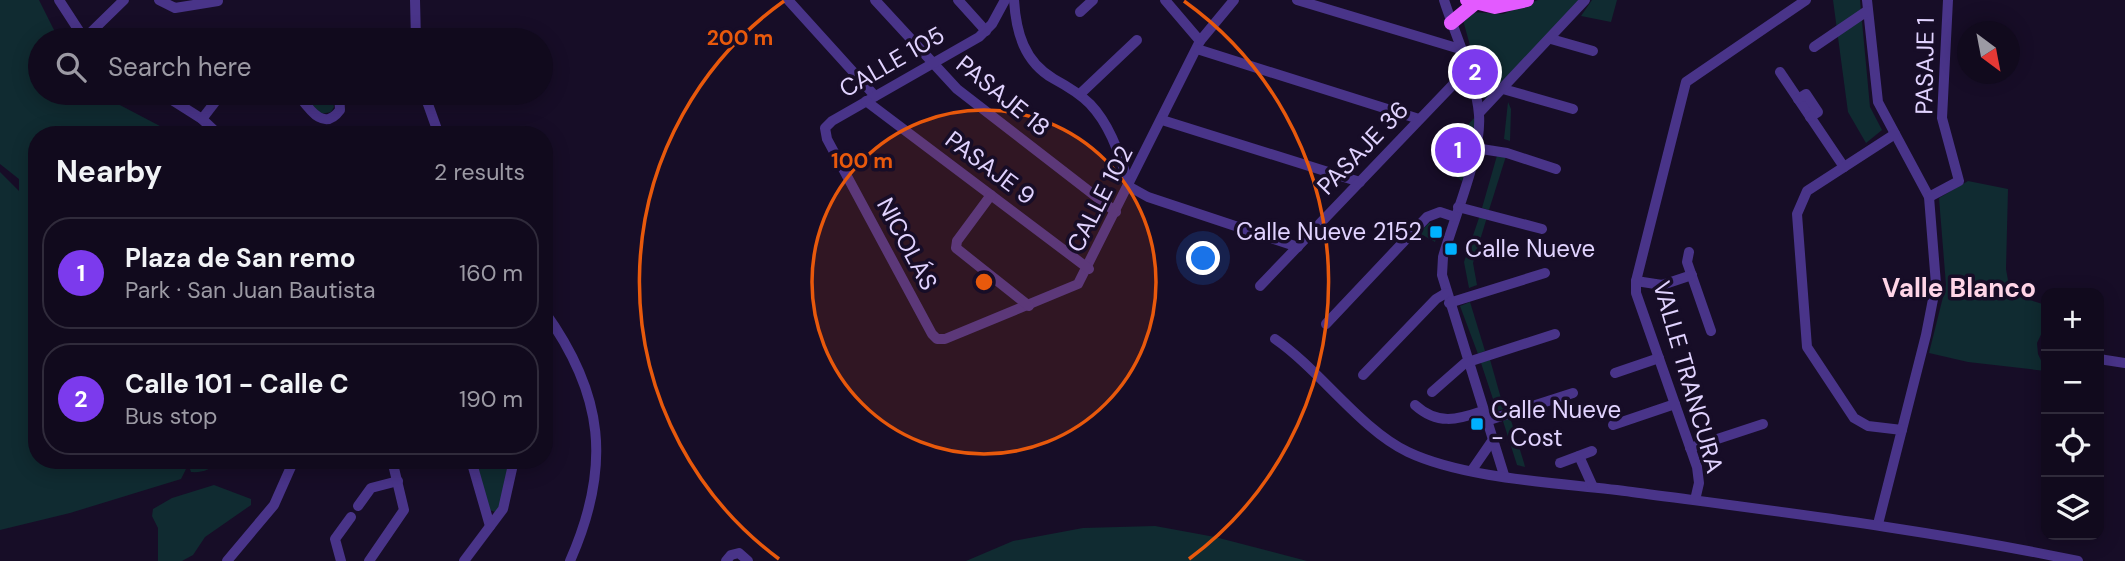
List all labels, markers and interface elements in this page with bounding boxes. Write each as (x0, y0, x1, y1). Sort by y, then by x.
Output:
street label: PASAJE 1 (1908, 17, 1941, 115)
street label: CALLE 105 (834, 19, 950, 104)
north arrow (1957, 21, 2020, 84)
text: 200 m (707, 24, 773, 52)
search box (28, 28, 553, 105)
pin: 2 (1452, 46, 1498, 98)
icon: search (52, 48, 90, 86)
street label: PASAJE 18 (950, 48, 1056, 143)
text: Search here (108, 50, 251, 84)
street label: PASAJE 36 (1310, 94, 1415, 201)
street label: PASAJE 9 (939, 124, 1041, 211)
pin: 1 (1435, 124, 1481, 176)
street label: CALLE 102 (1060, 140, 1140, 257)
text: 100 m (831, 147, 893, 175)
text: Nearby (56, 152, 162, 191)
text: 2 results (434, 157, 525, 187)
street label: NICOLÁS (870, 192, 945, 295)
place label: Calle Nueve 2152 (1236, 216, 1422, 247)
marker: Calle Nueve 2152 (1428, 224, 1444, 240)
place label: Calle Nueve (1465, 233, 1595, 264)
text: Plaza de San remo (125, 241, 356, 275)
your location (1186, 241, 1220, 275)
marker: Calle Nueve (1443, 241, 1459, 257)
text: 1 (77, 258, 85, 288)
text: 160 m (459, 258, 523, 288)
centre of rings (972, 270, 996, 294)
district label: Valle Blanco (1882, 271, 2036, 305)
text: Park · San Juan Bautista (125, 275, 376, 305)
street label: VALLE TRANCURA (1646, 277, 1731, 476)
map controls (2041, 288, 2104, 540)
button: + (2041, 288, 2104, 351)
button: − (2041, 351, 2104, 414)
text: Calle 101 - Calle C (125, 367, 349, 401)
text: 2 (74, 384, 88, 414)
text: 190 m (459, 384, 523, 414)
place label: Calle Nueve - Cost (1491, 394, 1621, 453)
text: Bus stop (125, 401, 217, 431)
button: locate (2041, 414, 2104, 477)
marker: Calle Nueve - Cost (1469, 416, 1485, 432)
button: layers (2041, 477, 2104, 540)

